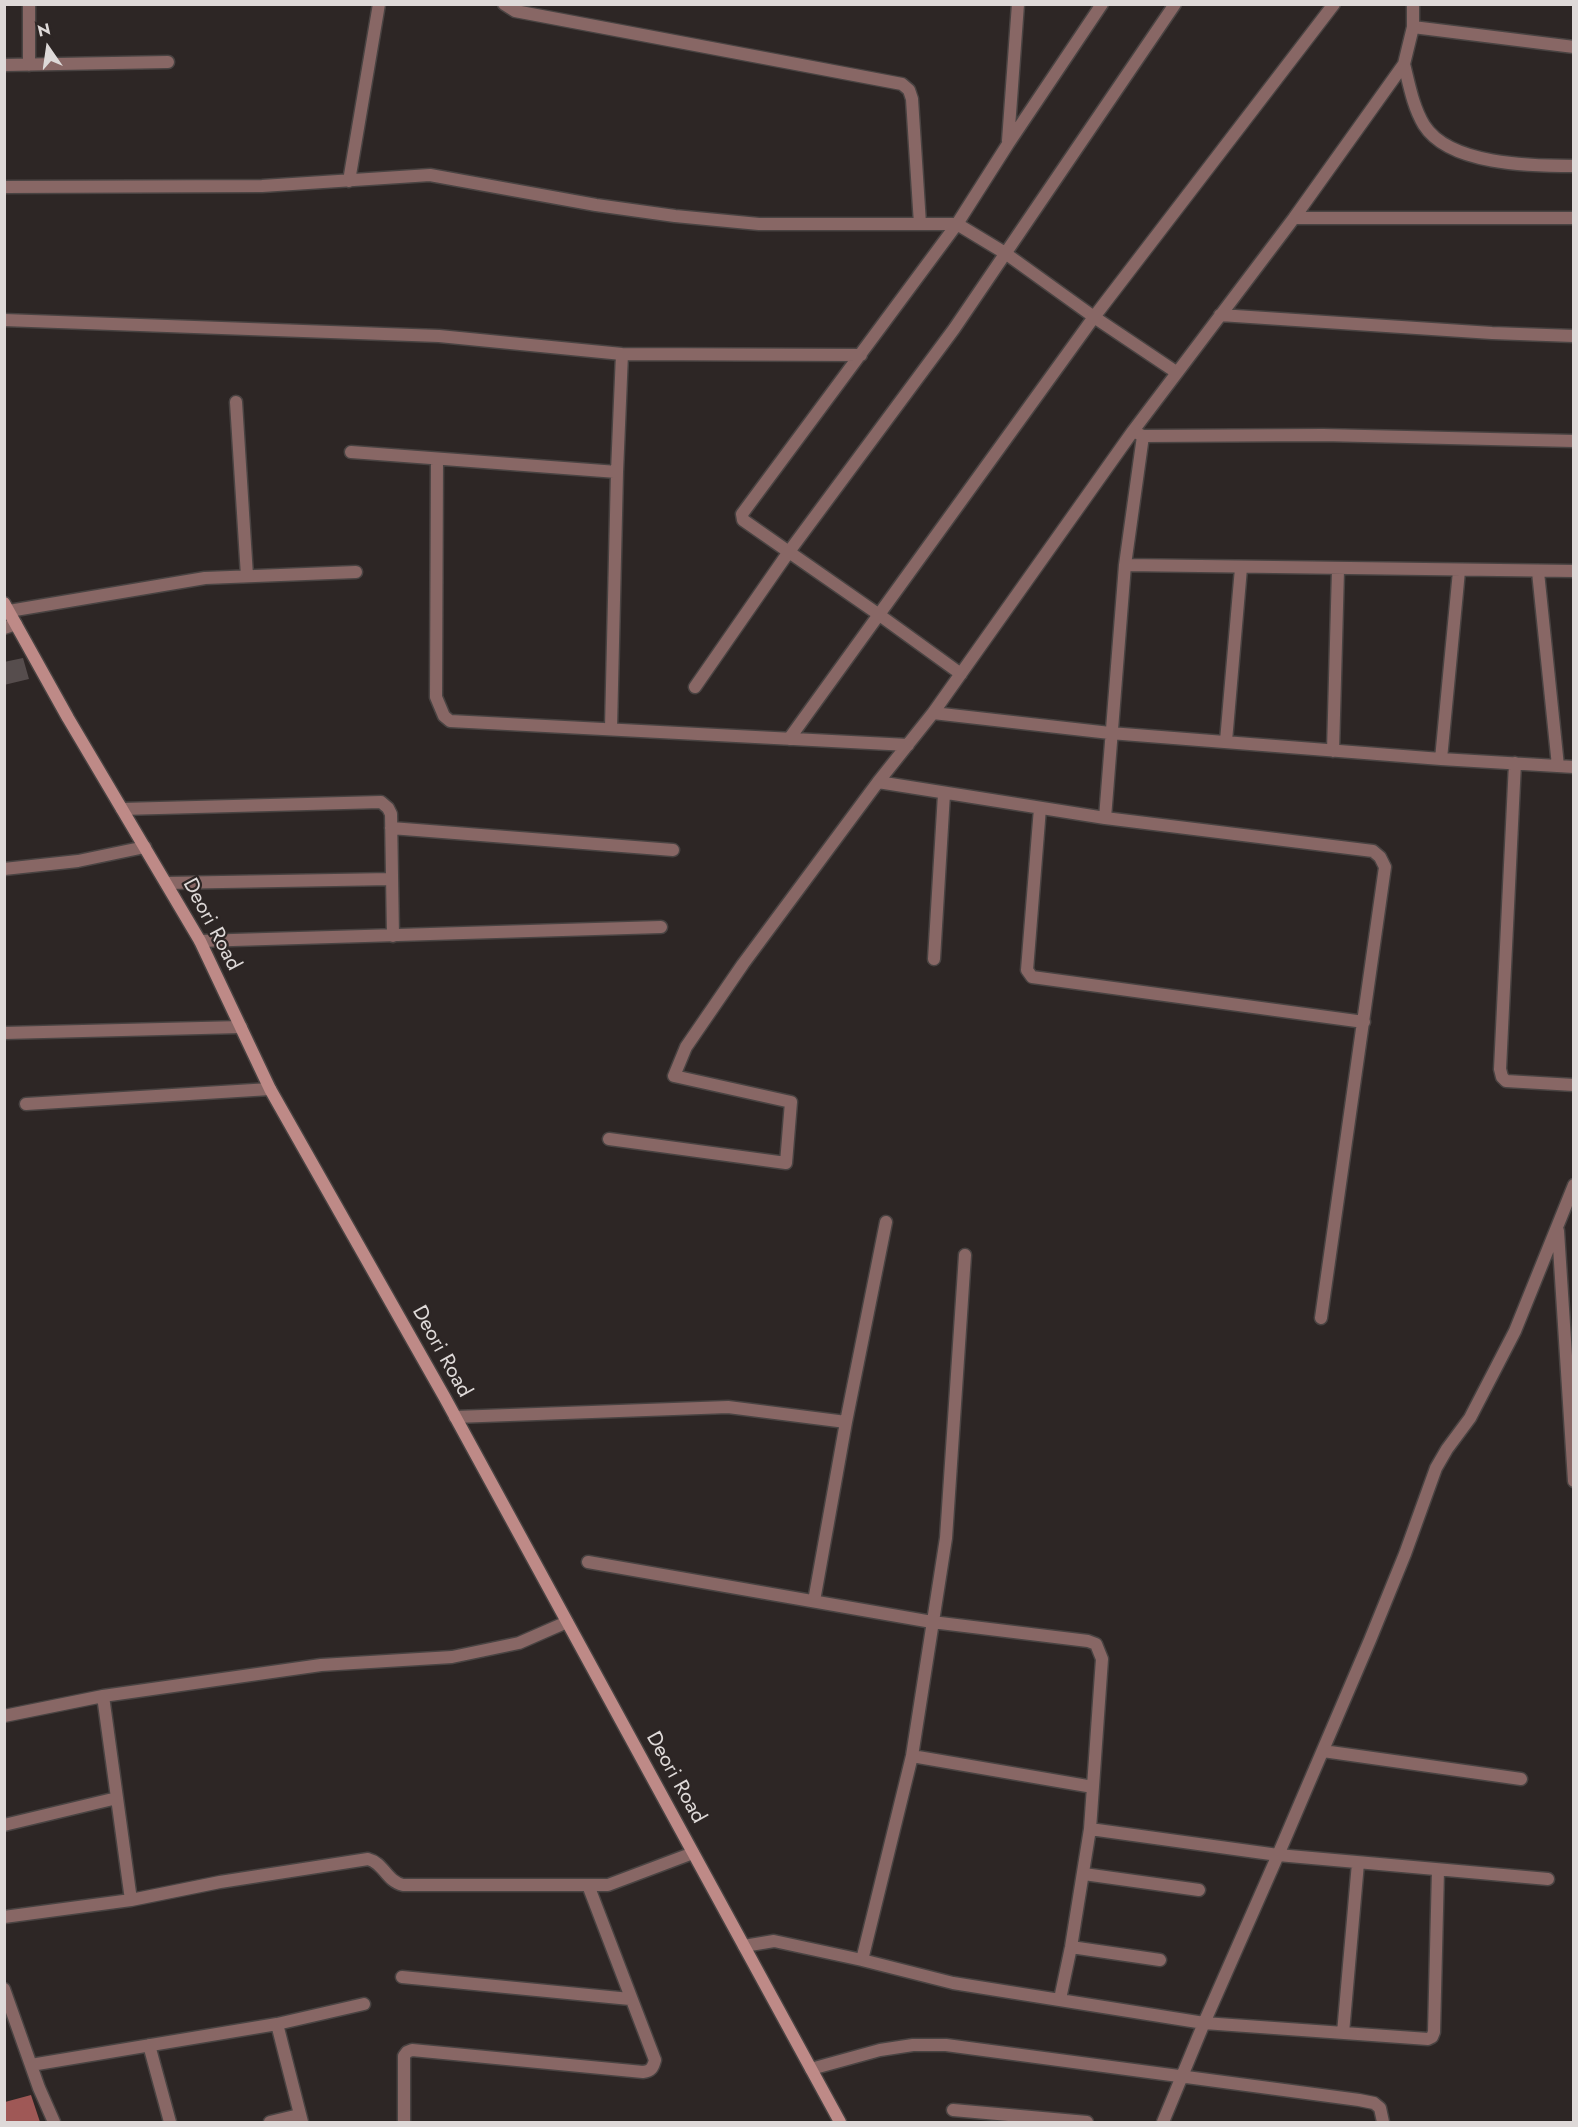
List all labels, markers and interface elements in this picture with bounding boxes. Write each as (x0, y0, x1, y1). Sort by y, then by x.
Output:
text: N (35, 17, 53, 43)
north arrow (18, 18, 78, 78)
street label: Deori Road (176, 875, 246, 975)
street label: Deori Road (406, 1302, 476, 1402)
street label: Deori Road (640, 1728, 710, 1828)

